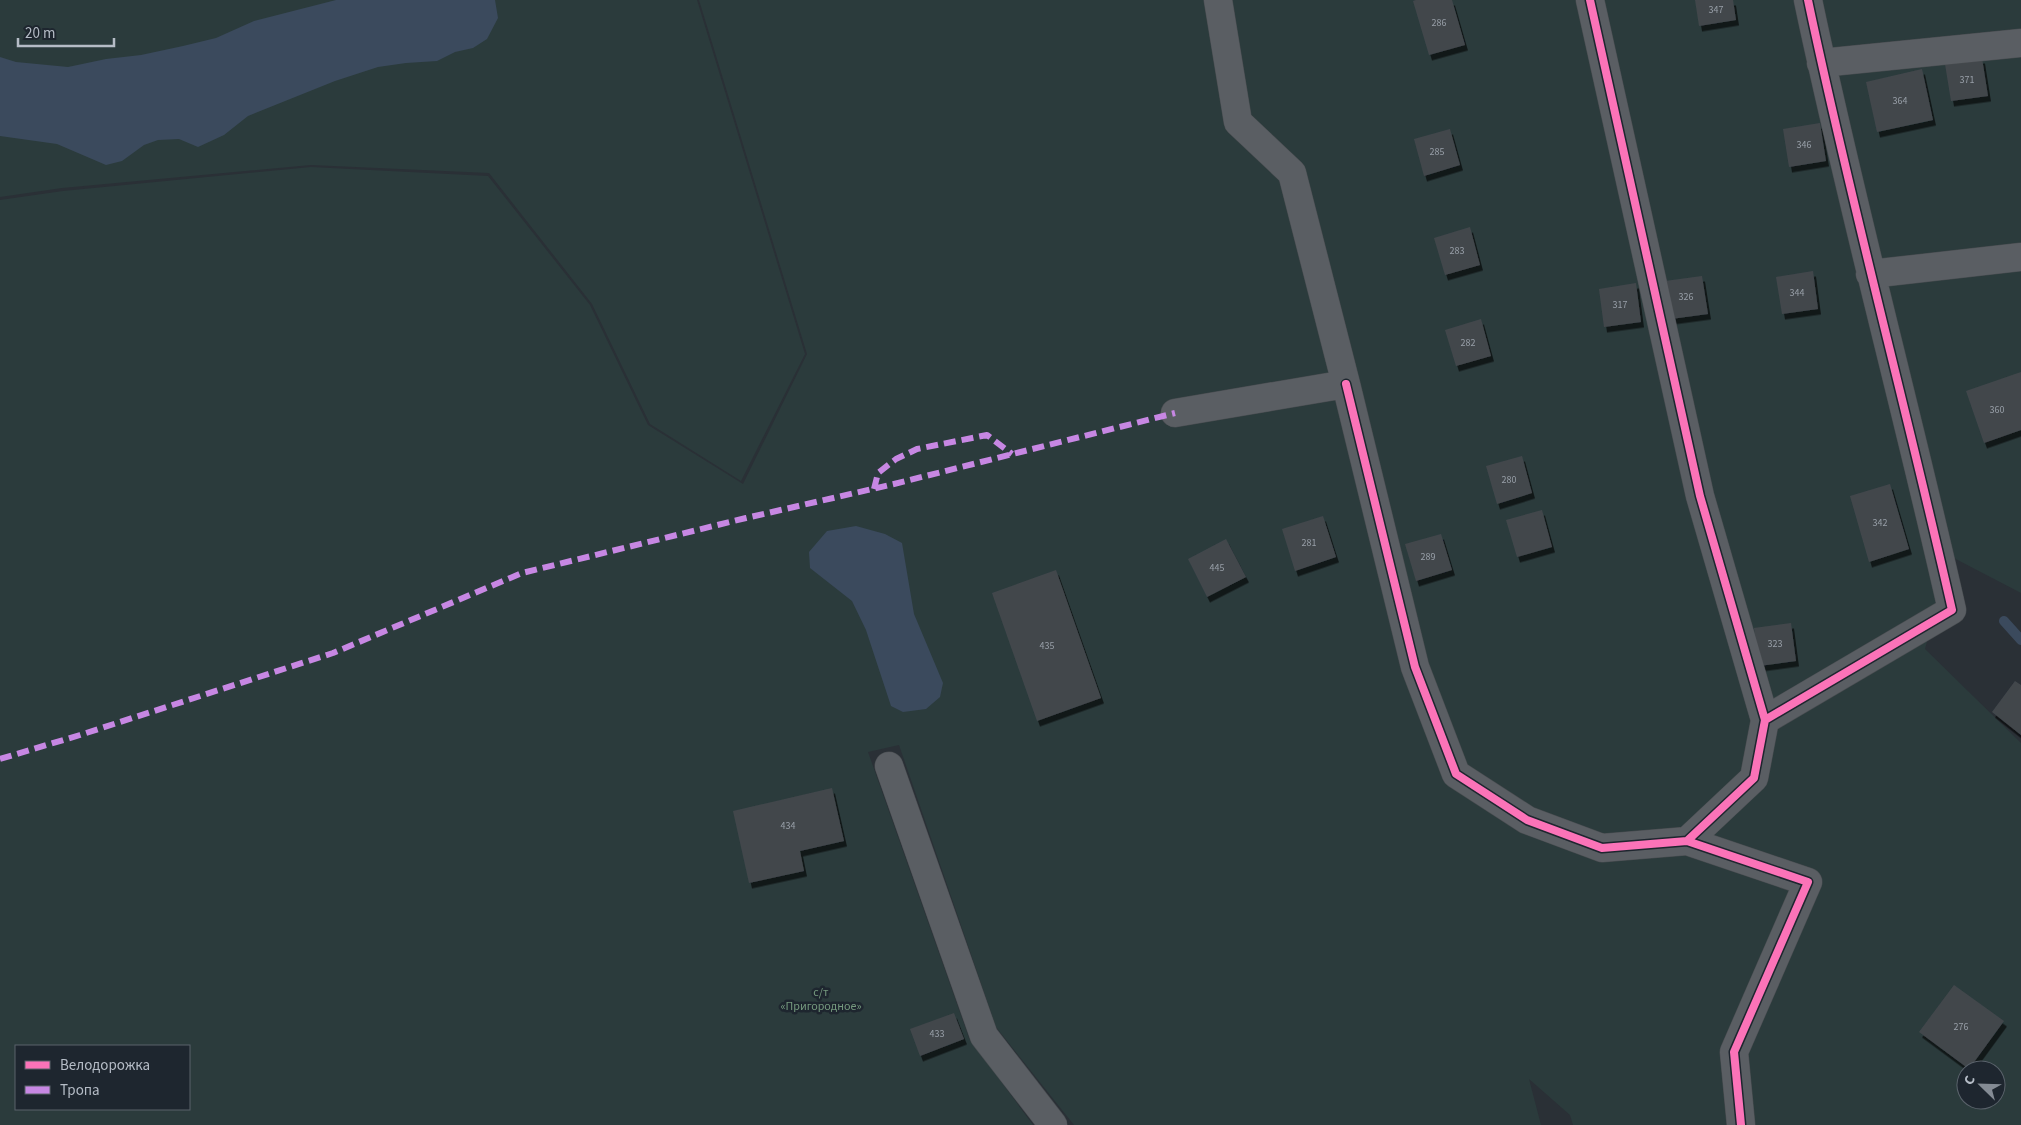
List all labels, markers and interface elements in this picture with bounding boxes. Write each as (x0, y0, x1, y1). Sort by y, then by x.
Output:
house number: 347 (1709, 3, 1723, 17)
scale bar (18, 15, 114, 47)
house number: 286 (1432, 16, 1446, 30)
text: 20 m (25, 23, 55, 44)
house number: 371 (1960, 73, 1974, 87)
house number: 364 (1893, 94, 1907, 108)
house number: 346 (1797, 138, 1811, 152)
house number: 285 (1430, 145, 1444, 159)
house number: 283 (1450, 244, 1464, 258)
house number: 344 (1790, 286, 1804, 300)
house number: 326 (1679, 290, 1693, 304)
house number: 317 (1613, 298, 1627, 312)
house number: 282 (1461, 336, 1475, 350)
house number: 360 (1990, 403, 2004, 417)
house number: 280 (1502, 473, 1516, 487)
house number: 342 (1873, 516, 1887, 530)
house number: 281 (1302, 536, 1316, 550)
house number: 289 (1421, 550, 1435, 564)
house number: 445 (1210, 561, 1224, 575)
house number: 323 (1768, 637, 1782, 651)
house number: 435 (1040, 639, 1054, 653)
house number: 434 (781, 819, 795, 833)
park label: с/т «Пригородное» (780, 984, 862, 1015)
house number: 276 (1954, 1020, 1968, 1034)
house number: 433 (930, 1027, 944, 1041)
legend (15, 1045, 190, 1110)
text: Велодорожка (60, 1055, 150, 1076)
north arrow (1956, 1060, 2006, 1110)
text: С (1959, 1073, 1981, 1088)
text: Тропа (60, 1080, 100, 1101)

